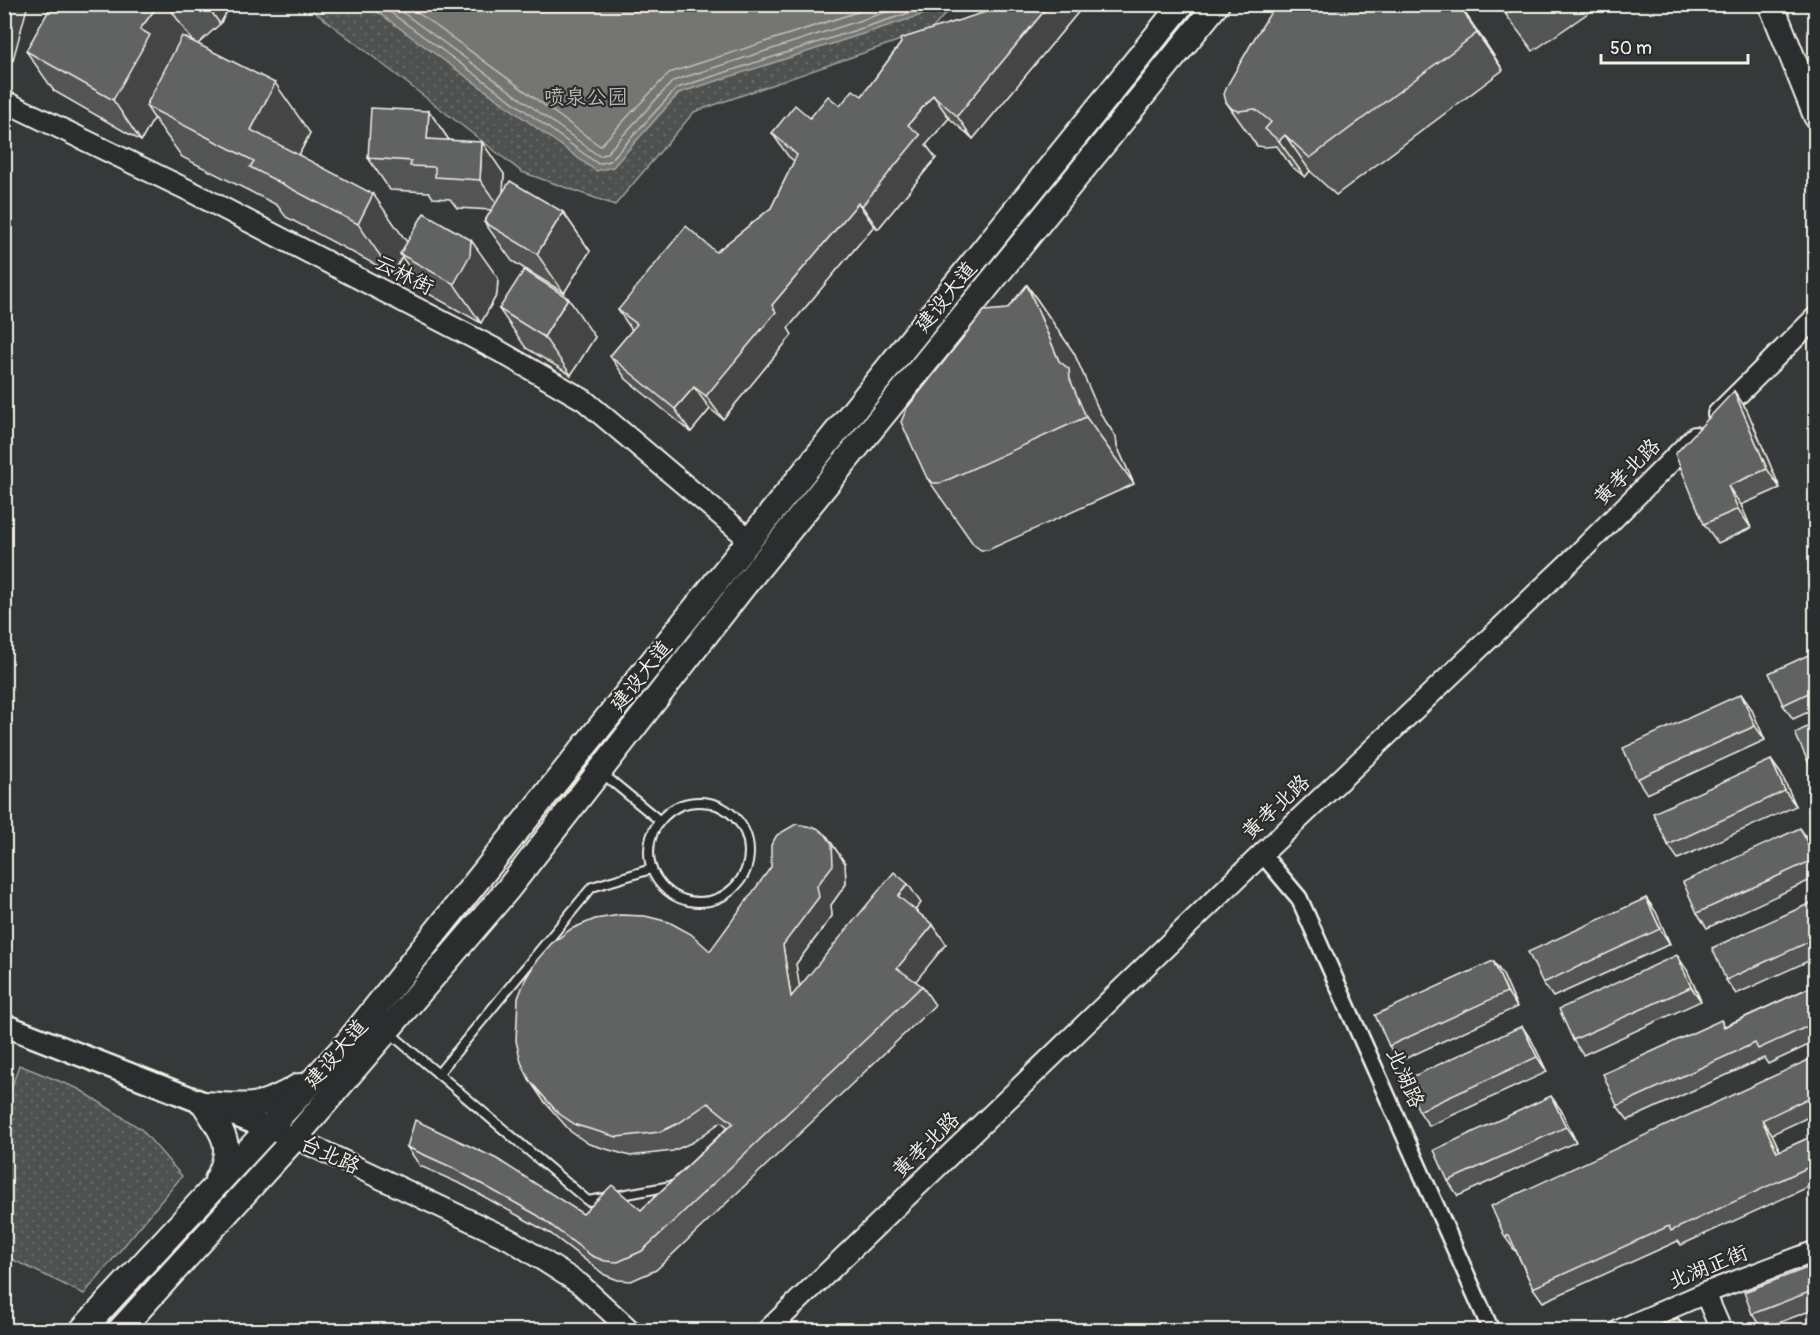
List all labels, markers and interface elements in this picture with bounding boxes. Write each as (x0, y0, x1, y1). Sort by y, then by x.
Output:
scale bar (1601, 27, 1748, 65)
text: 50 m (1610, 37, 1652, 60)
park label: 喷泉公园 (544, 84, 628, 111)
street label: 云林街 (370, 249, 438, 301)
street label: 建设大道 (909, 256, 983, 338)
street label: 黄孝北路 (1588, 433, 1666, 511)
street label: 建设大道 (604, 635, 678, 717)
street label: 黄孝北路 (1236, 768, 1316, 846)
street label: 建设大道 (298, 1013, 374, 1095)
street label: 北湖路 (1380, 1044, 1430, 1112)
street label: 黄孝北路 (886, 1106, 966, 1184)
street label: 台北路 (296, 1129, 364, 1181)
street label: 北湖正街 (1664, 1239, 1752, 1295)

